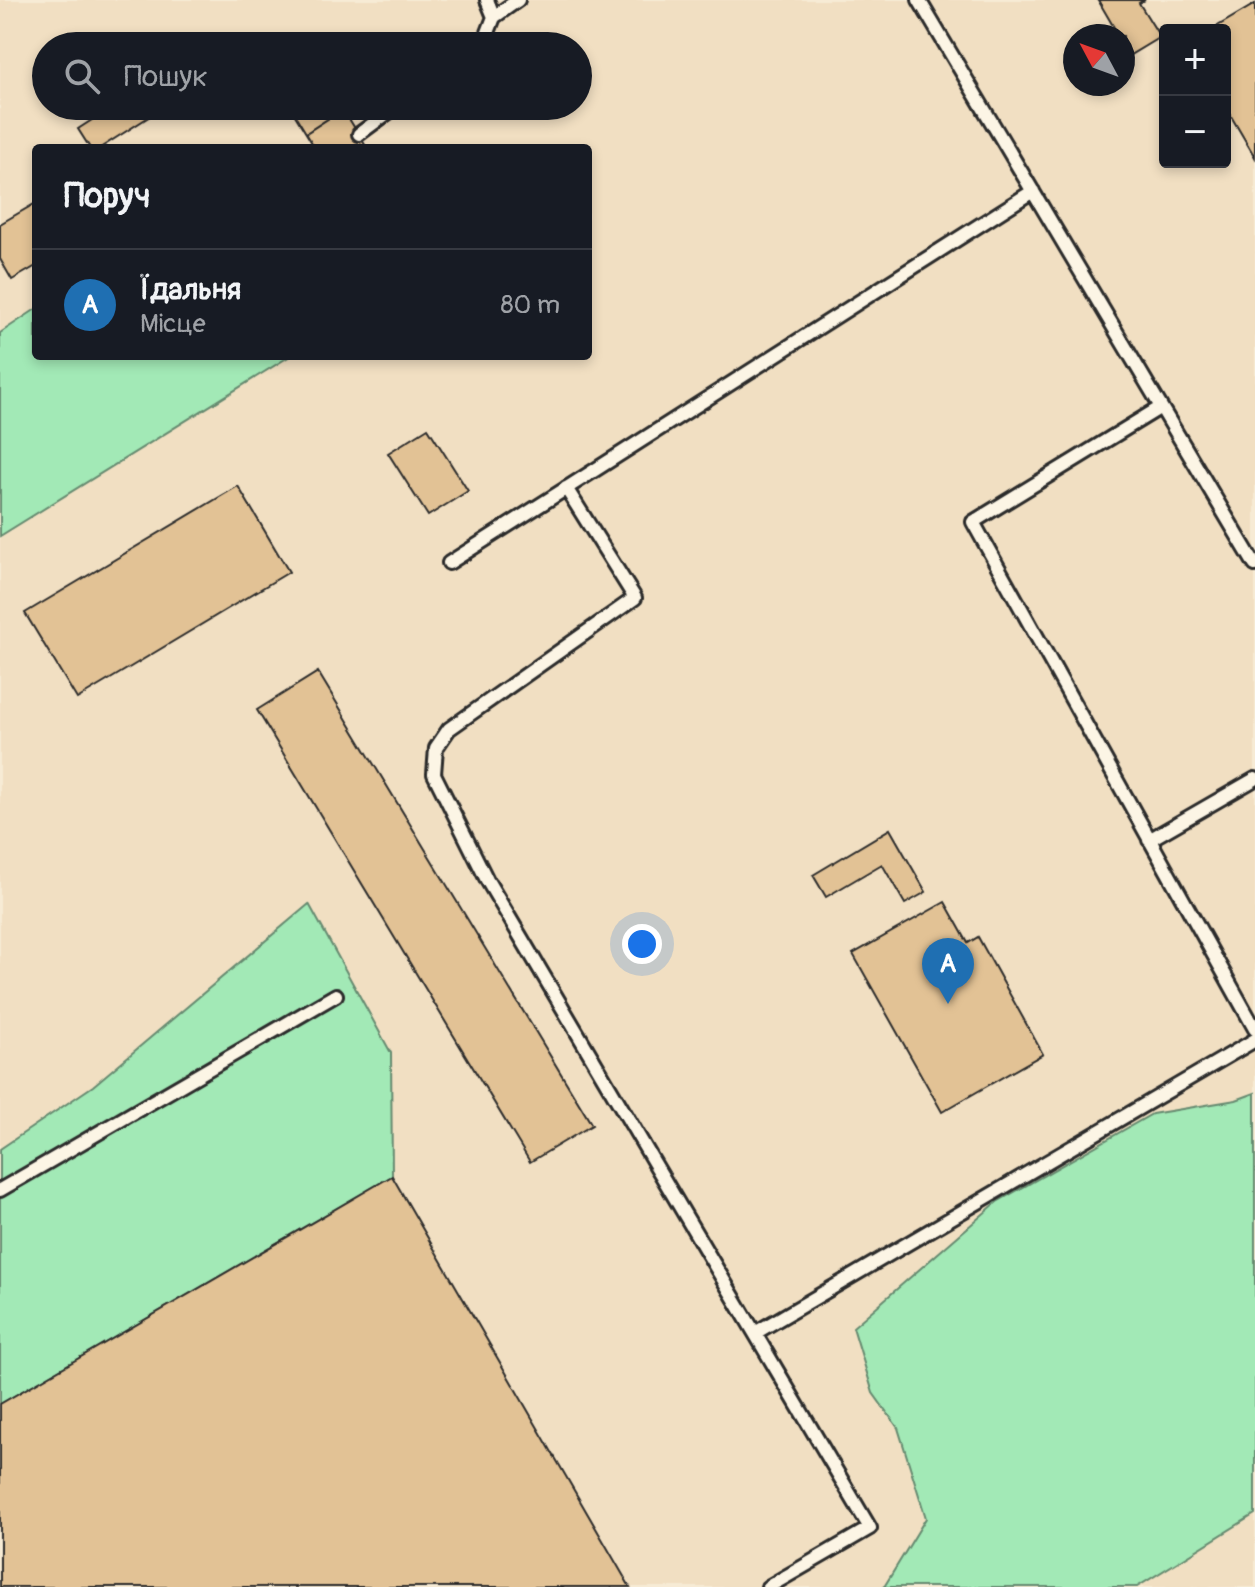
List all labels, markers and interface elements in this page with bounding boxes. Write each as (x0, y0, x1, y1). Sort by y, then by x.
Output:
north arrow (1063, 24, 1135, 96)
map controls (1159, 24, 1231, 168)
button: + (1159, 24, 1231, 96)
search box (32, 32, 592, 120)
icon: search (60, 54, 104, 98)
text: Пошук (124, 58, 208, 95)
button: − (1159, 96, 1231, 168)
text: Поруч (64, 175, 150, 218)
text: Їдальня (140, 271, 241, 308)
text: A (82, 289, 98, 321)
text: 80 m (500, 289, 560, 321)
text: Місце (140, 308, 206, 340)
your location (622, 924, 662, 964)
pin: A (922, 938, 974, 1004)

